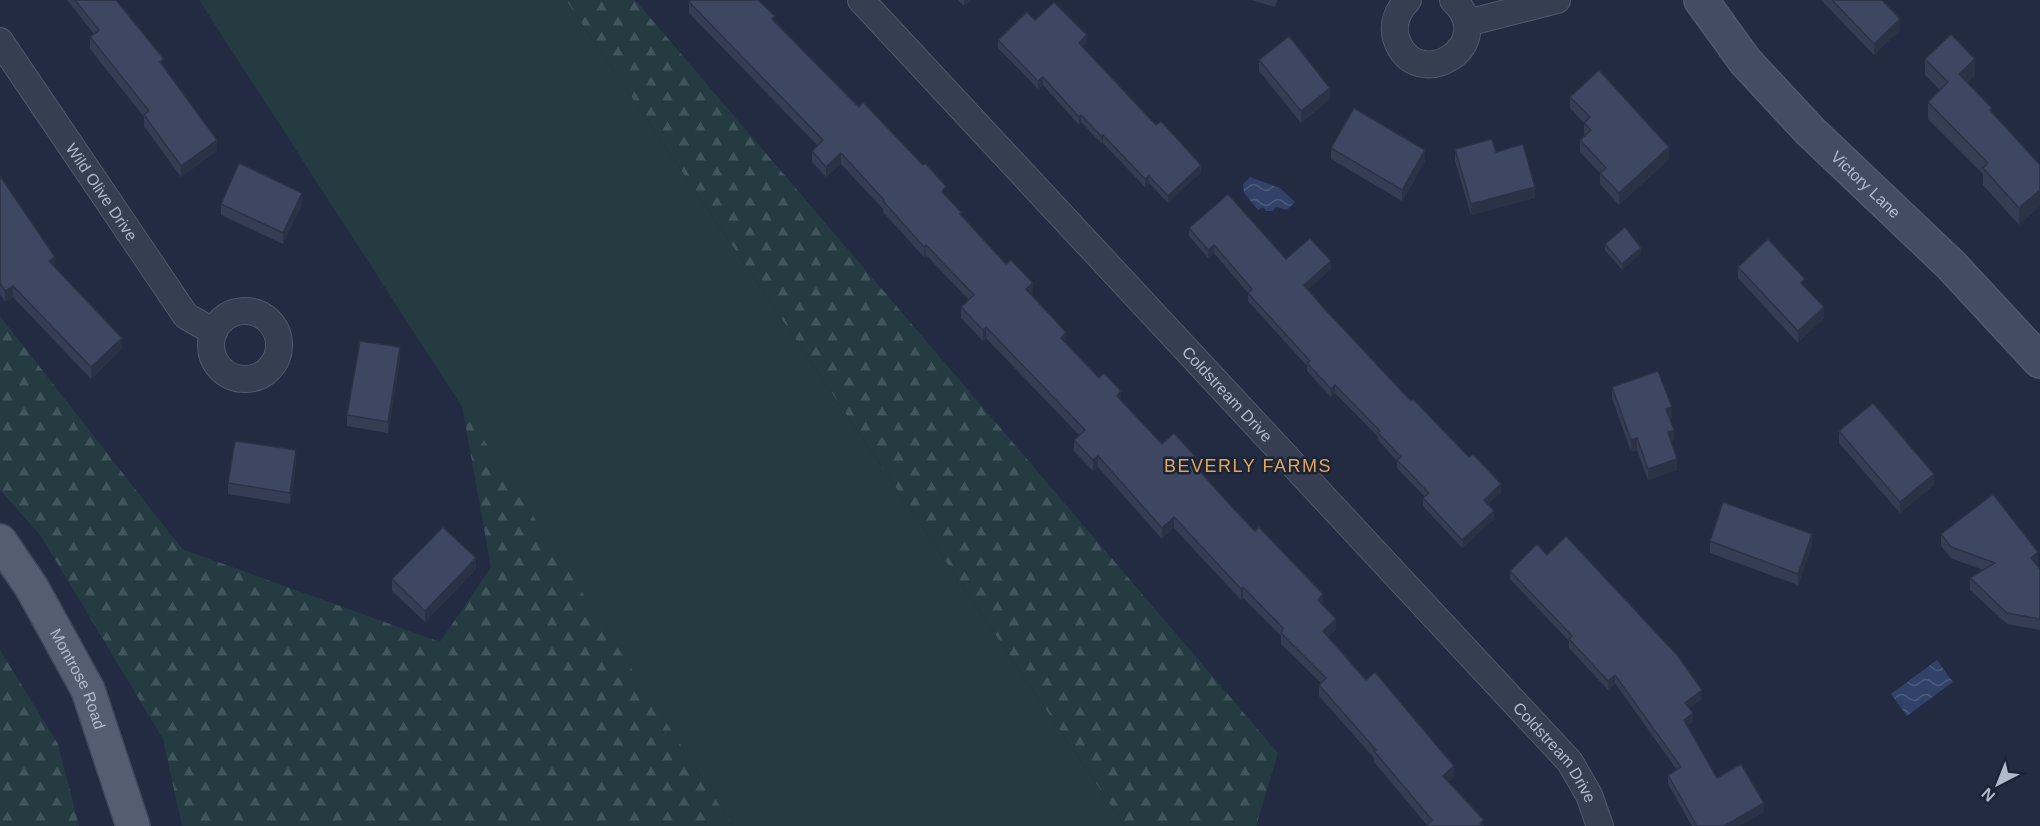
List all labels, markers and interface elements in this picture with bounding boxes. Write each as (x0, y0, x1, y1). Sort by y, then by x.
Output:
street label: Wild Olive Drive (63, 140, 141, 244)
street label: Victory Lane (1828, 148, 1904, 221)
street label: Coldstream Drive (1179, 343, 1276, 445)
district label: BEVERLY FARMS (1164, 456, 1332, 476)
street label: Montrose Road (47, 625, 109, 731)
street label: Coldstream Drive (1510, 699, 1599, 804)
north arrow (1968, 754, 2028, 814)
text: N (1978, 785, 1998, 805)

